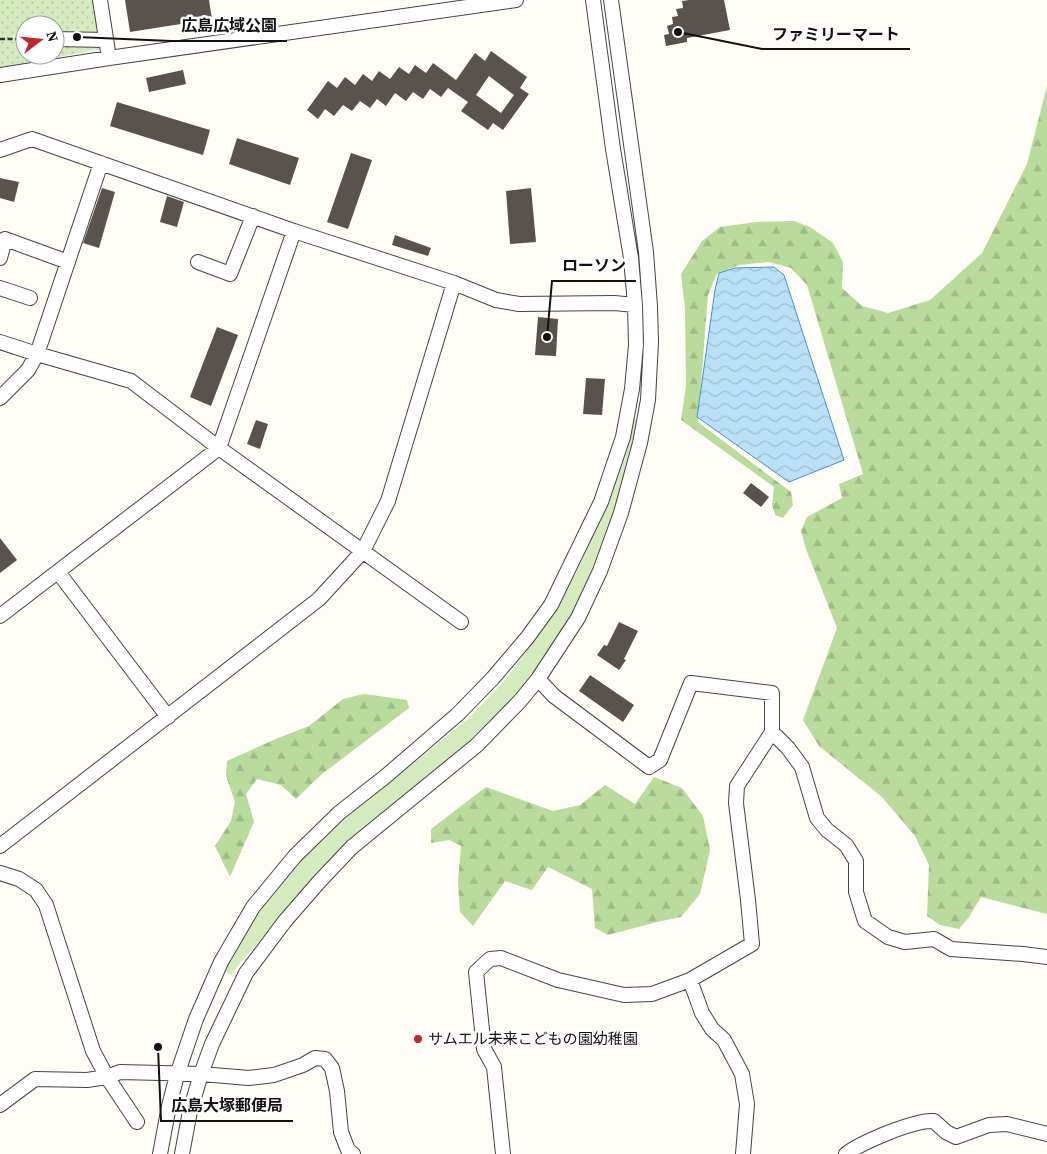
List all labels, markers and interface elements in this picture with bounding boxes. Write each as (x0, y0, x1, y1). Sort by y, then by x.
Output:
callout: 広島広域公園 (171, 10, 287, 41)
text: 広島広域公園 (181, 14, 277, 36)
north arrow (15, 15, 65, 65)
callout: ファミリーマート (762, 18, 910, 49)
text: ファミリーマート (772, 23, 900, 45)
text: N (41, 29, 64, 44)
callout: ローソン (552, 250, 636, 281)
text: ローソン (562, 254, 626, 276)
place label: サムエル未来こどもの園幼稚園 (428, 1028, 638, 1049)
marker: サムエル未来こどもの園幼稚園 (412, 1033, 424, 1045)
callout: 広島大塚郵便局 (161, 1090, 293, 1121)
text: 広島大塚郵便局 (171, 1094, 283, 1116)

